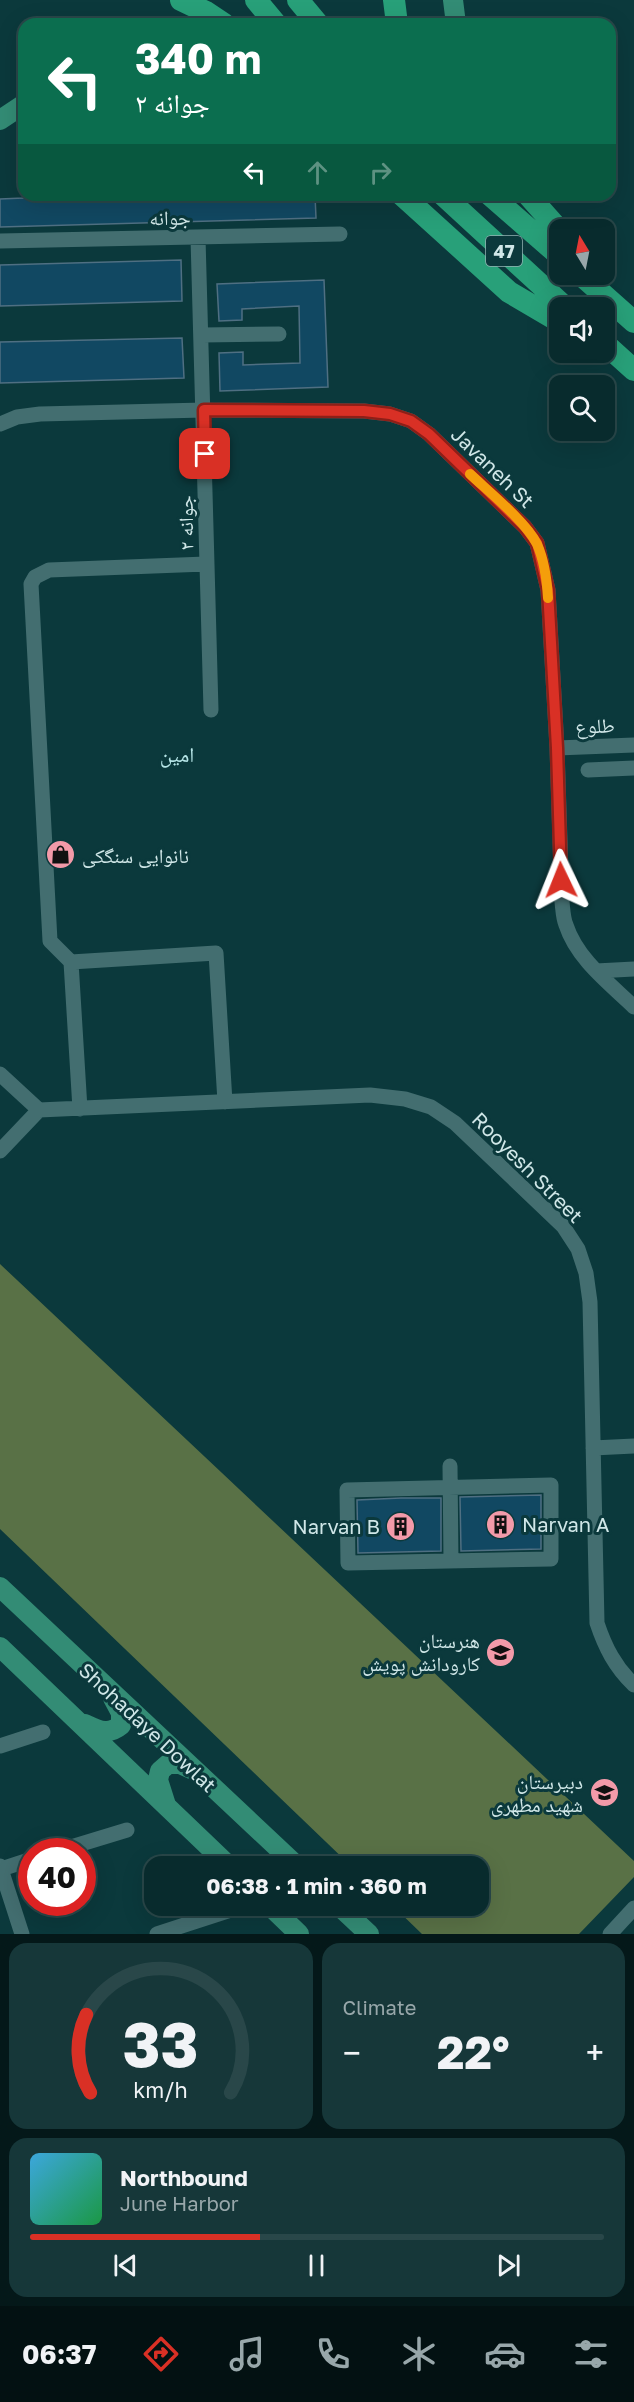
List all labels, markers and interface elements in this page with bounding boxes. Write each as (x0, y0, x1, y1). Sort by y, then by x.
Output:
text: 340 m (135, 33, 261, 83)
icon: left (36, 42, 114, 120)
text: جوانه ۲ (135, 87, 210, 119)
icon: left (238, 156, 271, 189)
icon: ahead (301, 156, 334, 189)
icon: right (364, 156, 397, 189)
street label: جوانه (149, 205, 191, 230)
north arrow (549, 219, 615, 285)
map controls (549, 219, 615, 441)
road number: 47 (486, 236, 522, 266)
button: sound (549, 297, 615, 363)
button: search (549, 375, 615, 441)
street label: Javaneh St (447, 422, 539, 512)
pin (179, 428, 230, 479)
icon: arrive (188, 437, 221, 470)
street label: جوانه ۲ (173, 495, 198, 551)
street label: طلوع (575, 712, 615, 740)
district label: امین (160, 741, 194, 768)
shop icon: نانوایی سنگکی (45, 839, 77, 871)
place label: نانوایی سنگکی (82, 843, 189, 868)
position arrow (529, 848, 593, 912)
street label: Rooyesh Street (468, 1107, 588, 1227)
building icon: Narvan A (485, 1508, 517, 1540)
building icon: Narvan B (385, 1510, 417, 1542)
place label: Narvan A (522, 1512, 610, 1536)
place label: Narvan B (293, 1514, 380, 1538)
place label: هنرستان کارودانش پویش (362, 1628, 480, 1676)
school or university icon: هنرستان کارودانش پویش (485, 1636, 517, 1668)
street label: Shohadaye Dowlat (74, 1657, 222, 1797)
place label: دبیرستان شهید مطهری (491, 1769, 583, 1817)
school or university icon: دبیرستان شهید مطهری (588, 1777, 620, 1809)
speed limit sign: 40 (18, 1838, 96, 1916)
text: 06:38 · 1 min · 360 m (206, 1872, 427, 1899)
text: Climate (343, 1995, 416, 2019)
text: 33 (123, 2006, 199, 2081)
text: 22° (437, 2025, 509, 2079)
text: − (343, 2033, 361, 2072)
text: + (586, 2033, 604, 2072)
text: km/h (133, 2077, 188, 2103)
text: Northbound (120, 2164, 248, 2191)
text: June Harbor (120, 2191, 239, 2215)
icon: previous (109, 2249, 142, 2282)
icon: pause (300, 2249, 333, 2282)
icon: next (492, 2249, 525, 2282)
icon: directions (140, 2333, 182, 2375)
icon: music (226, 2333, 268, 2375)
icon: phone (312, 2333, 354, 2375)
icon: climate (398, 2333, 440, 2375)
icon: car (484, 2333, 526, 2375)
icon: filters (570, 2333, 612, 2375)
text: 06:37 (22, 2338, 96, 2370)

